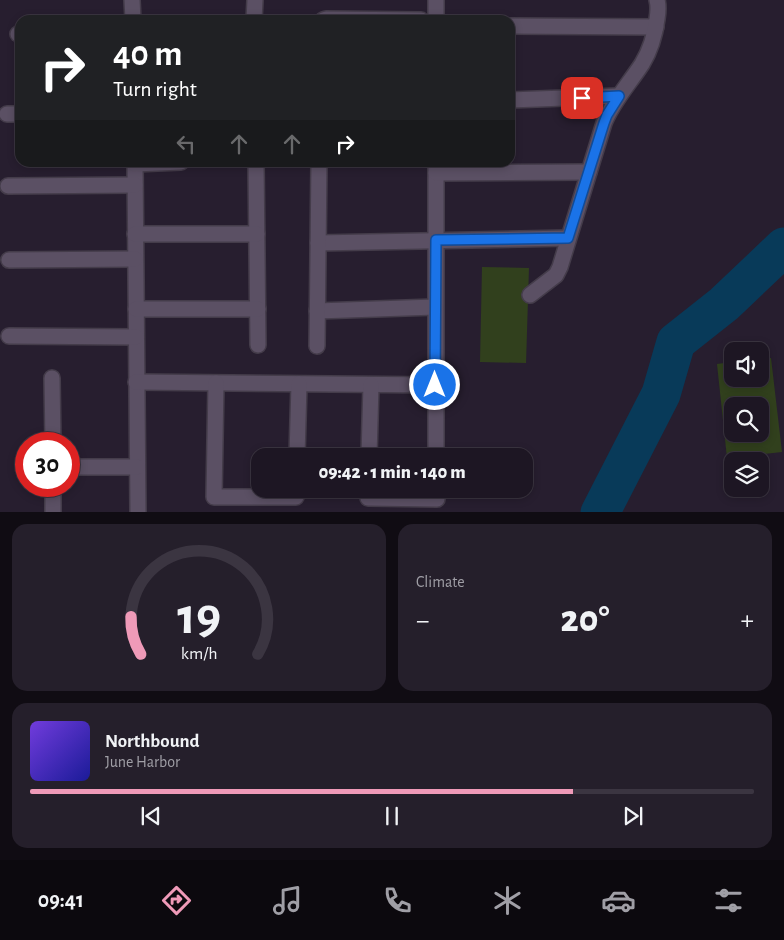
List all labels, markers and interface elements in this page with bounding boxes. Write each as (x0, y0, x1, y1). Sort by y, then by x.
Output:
icon: right (30, 35, 95, 100)
text: 40 m (113, 37, 182, 72)
pin (561, 77, 603, 119)
text: Turn right (113, 78, 197, 100)
icon: arrive (568, 84, 596, 112)
icon: left (172, 130, 200, 158)
icon: ahead (225, 130, 253, 158)
icon: ahead (278, 130, 306, 158)
icon: right (331, 130, 359, 158)
map controls (724, 342, 769, 497)
button: sound (724, 342, 769, 387)
position arrow (408, 358, 460, 410)
button: search (724, 397, 769, 442)
speed limit sign: 30 (15, 432, 80, 497)
button: layers (724, 452, 769, 497)
text: 09:42 · 1 min · 140 m (318, 463, 466, 482)
text: Climate (416, 574, 465, 590)
text: 19 (177, 591, 221, 643)
text: 20° (561, 601, 609, 639)
text: − (416, 607, 429, 635)
text: + (741, 607, 754, 635)
text: km/h (181, 645, 217, 663)
text: Northbound (105, 732, 200, 751)
text: June Harbor (105, 754, 180, 770)
icon: previous (137, 802, 165, 830)
icon: pause (378, 802, 406, 830)
icon: next (619, 802, 647, 830)
icon: directions (159, 883, 194, 918)
icon: music (270, 883, 305, 918)
icon: phone (380, 883, 415, 918)
icon: climate (490, 883, 525, 918)
icon: car (601, 883, 636, 918)
icon: filters (711, 883, 746, 918)
text: 09:41 (38, 889, 84, 911)

